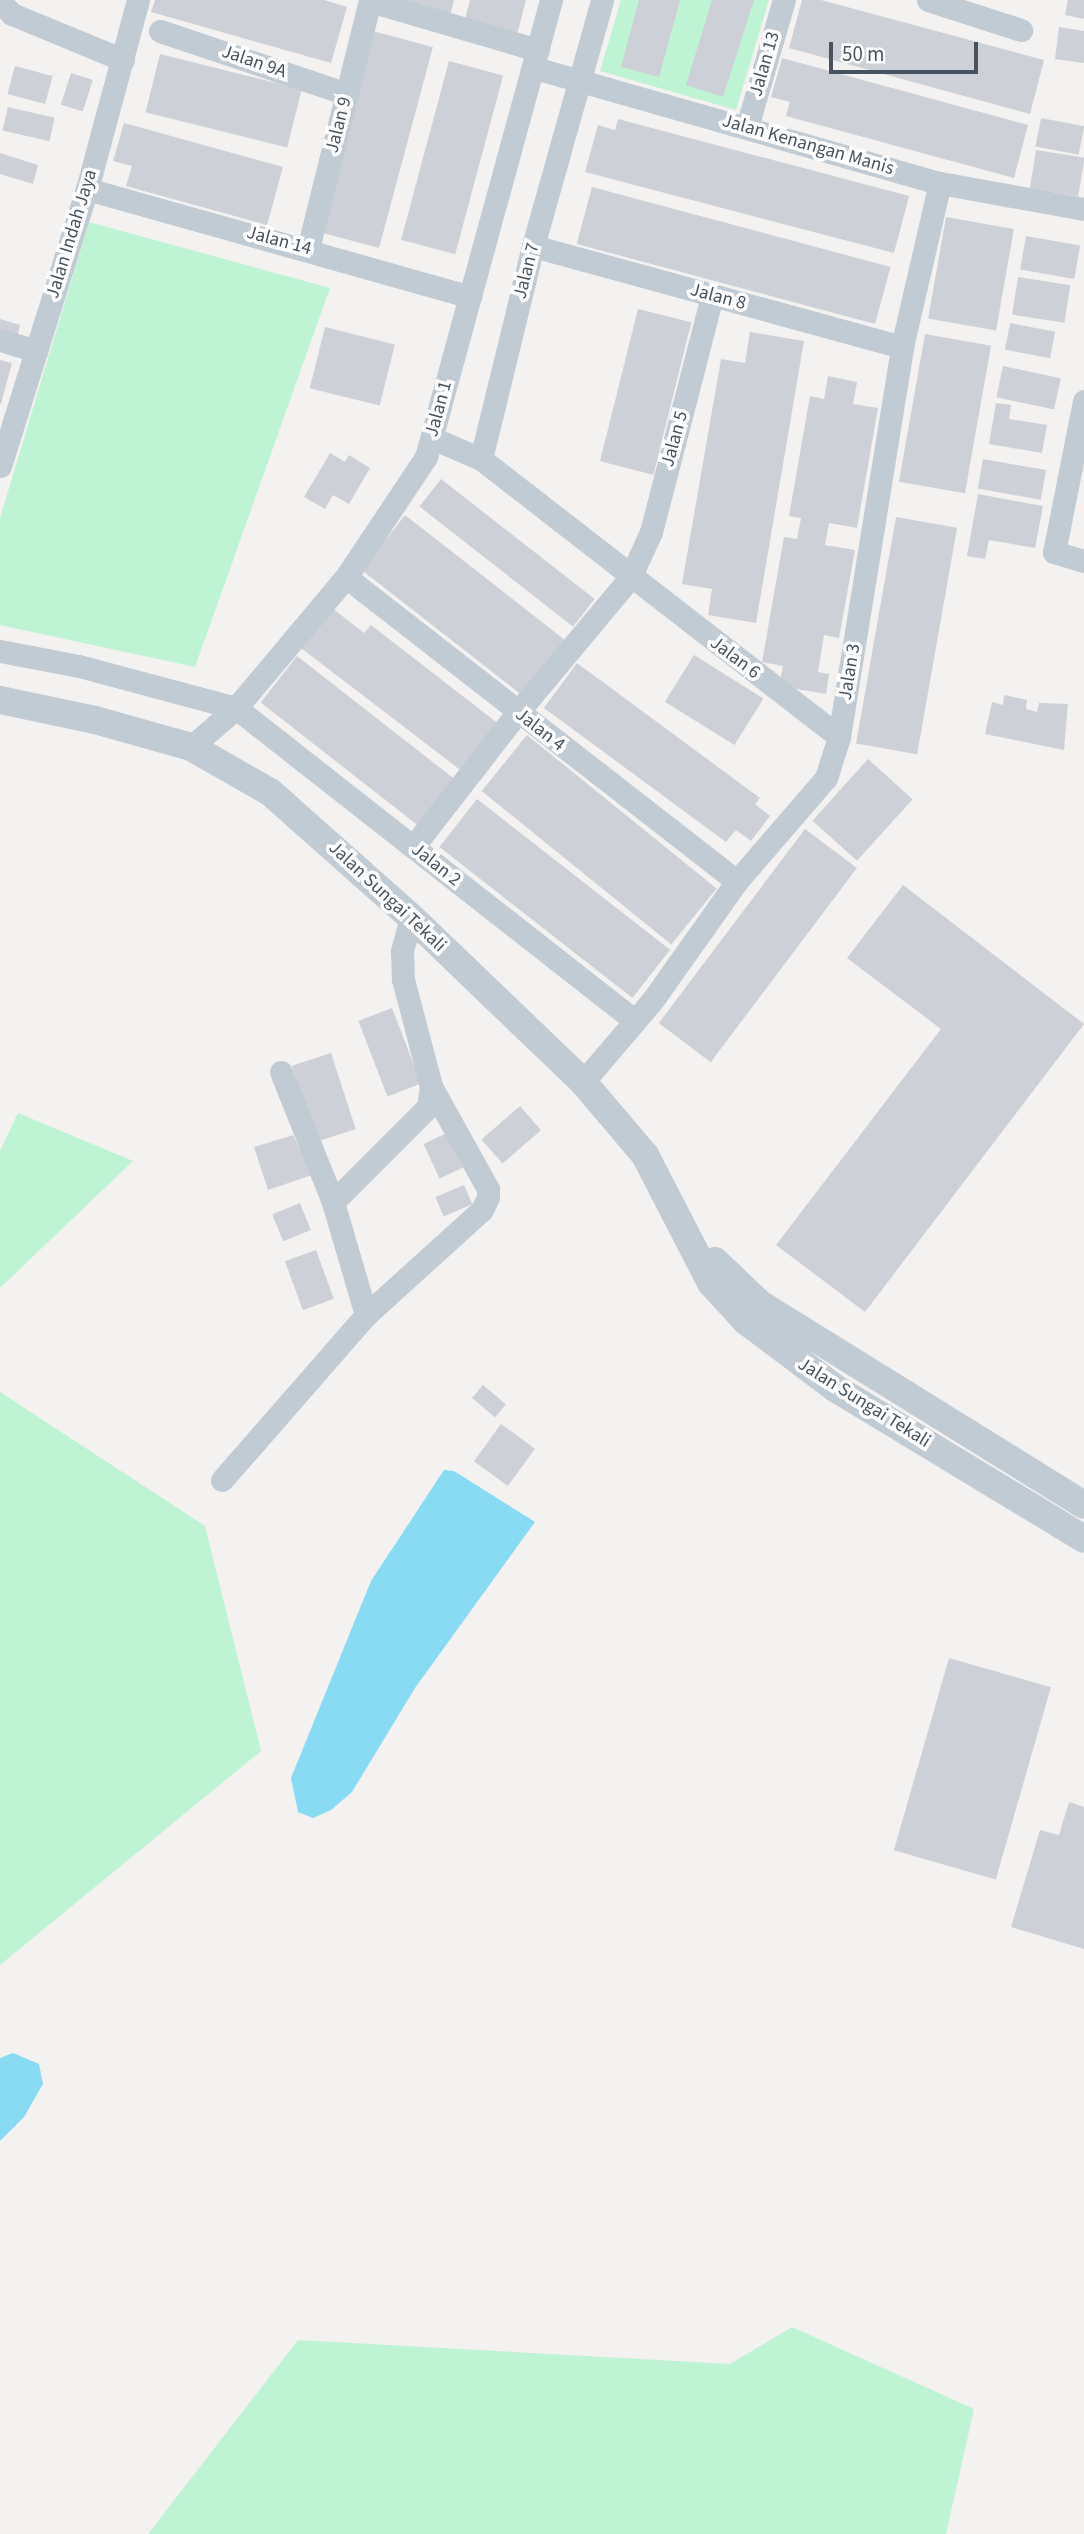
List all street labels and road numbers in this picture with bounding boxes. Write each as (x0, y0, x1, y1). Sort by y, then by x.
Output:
street label: Jalan 13 (745, 29, 785, 99)
street label: Jalan 9A (219, 40, 289, 84)
street label: Jalan 9 (321, 95, 357, 155)
street label: Jalan Kenangan Manis (720, 110, 896, 180)
street label: Jalan Indah Jaya (42, 167, 102, 301)
street label: Jalan 14 (244, 221, 314, 261)
street label: Jalan 7 (509, 241, 545, 301)
street label: Jalan 8 (688, 279, 748, 315)
street label: Jalan 1 (421, 379, 457, 439)
street label: Jalan 5 (657, 409, 693, 469)
street label: Jalan 6 (705, 632, 765, 684)
street label: Jalan 3 (834, 642, 866, 702)
street label: Jalan 4 (511, 704, 569, 756)
street label: Jalan Sungai Tekali (324, 837, 450, 957)
street label: Jalan 2 (407, 839, 465, 891)
street label: Jalan Sungai Tekali (793, 1353, 935, 1453)

